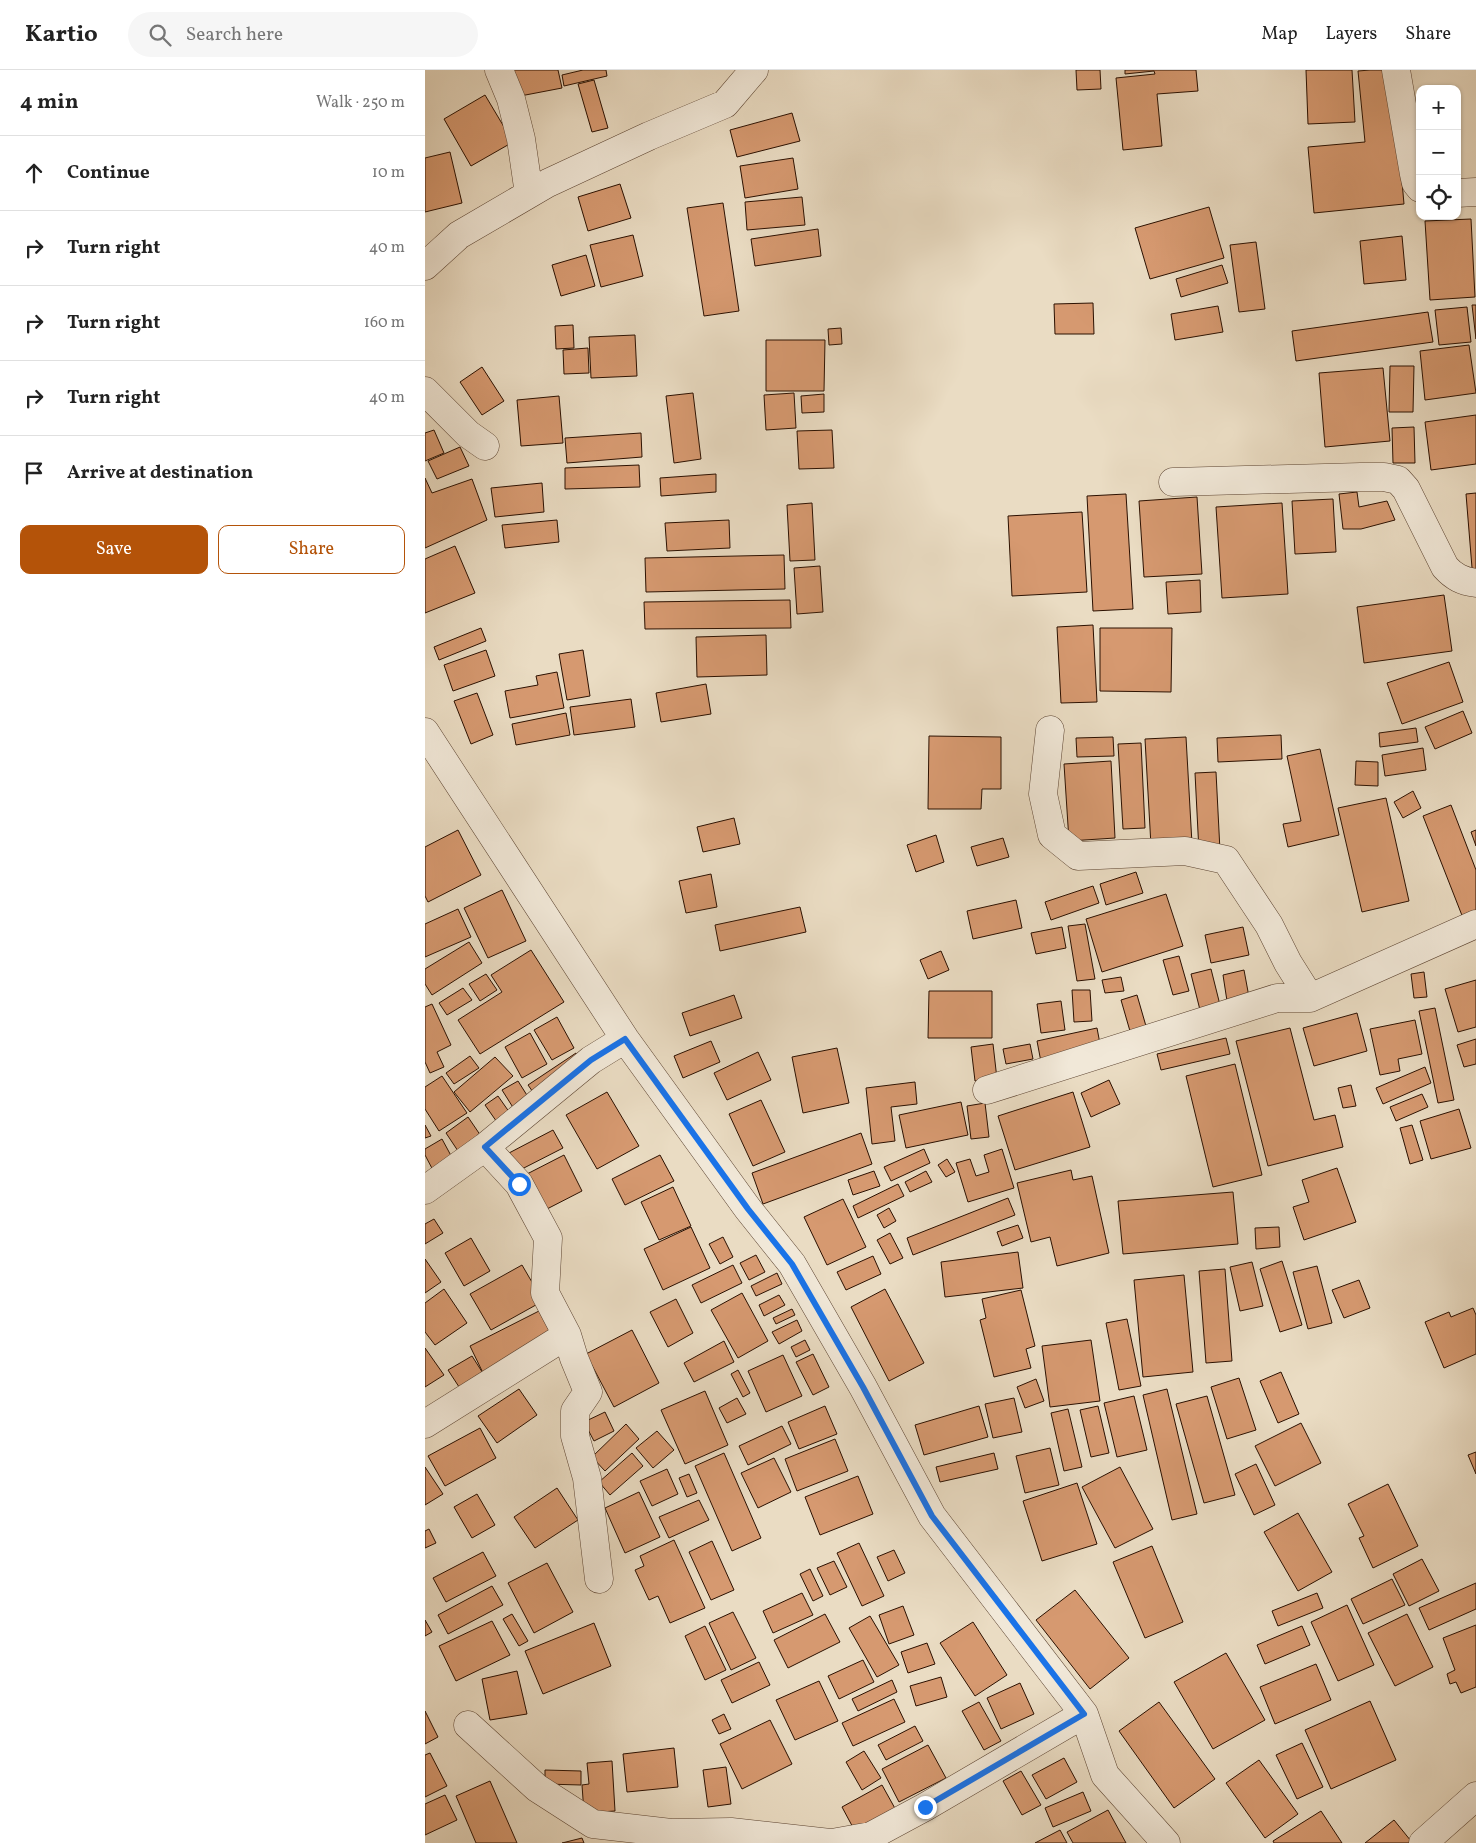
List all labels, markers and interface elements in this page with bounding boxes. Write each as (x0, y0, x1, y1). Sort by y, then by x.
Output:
search box (128, 12, 478, 57)
text: Kartio (25, 18, 98, 52)
icon: search (146, 21, 174, 49)
text: Search here (186, 22, 283, 48)
text: Map (1261, 22, 1297, 47)
text: Layers (1325, 22, 1377, 47)
text: Share (1405, 22, 1451, 47)
map controls (1416, 85, 1461, 220)
button: + (1416, 85, 1461, 130)
text: 4 min (20, 88, 79, 117)
text: Walk · 250 m (316, 92, 405, 114)
button: − (1416, 130, 1461, 175)
icon: ahead (20, 159, 48, 187)
text: Continue (67, 160, 150, 186)
text: 10 m (372, 162, 405, 184)
button: locate (1416, 175, 1461, 220)
icon: right (20, 234, 48, 262)
text: Turn right (67, 235, 160, 261)
text: 40 m (369, 237, 405, 259)
icon: right (20, 309, 48, 337)
text: Turn right (67, 310, 160, 336)
text: 160 m (364, 312, 405, 334)
icon: right (20, 384, 48, 412)
text: Turn right (67, 385, 160, 411)
text: 40 m (369, 387, 405, 409)
icon: arrive (20, 459, 48, 487)
text: Arrive at destination (67, 460, 253, 486)
button: Save (20, 525, 208, 574)
button: Share (218, 525, 405, 574)
route start (508, 1173, 531, 1196)
route end (914, 1796, 937, 1819)

